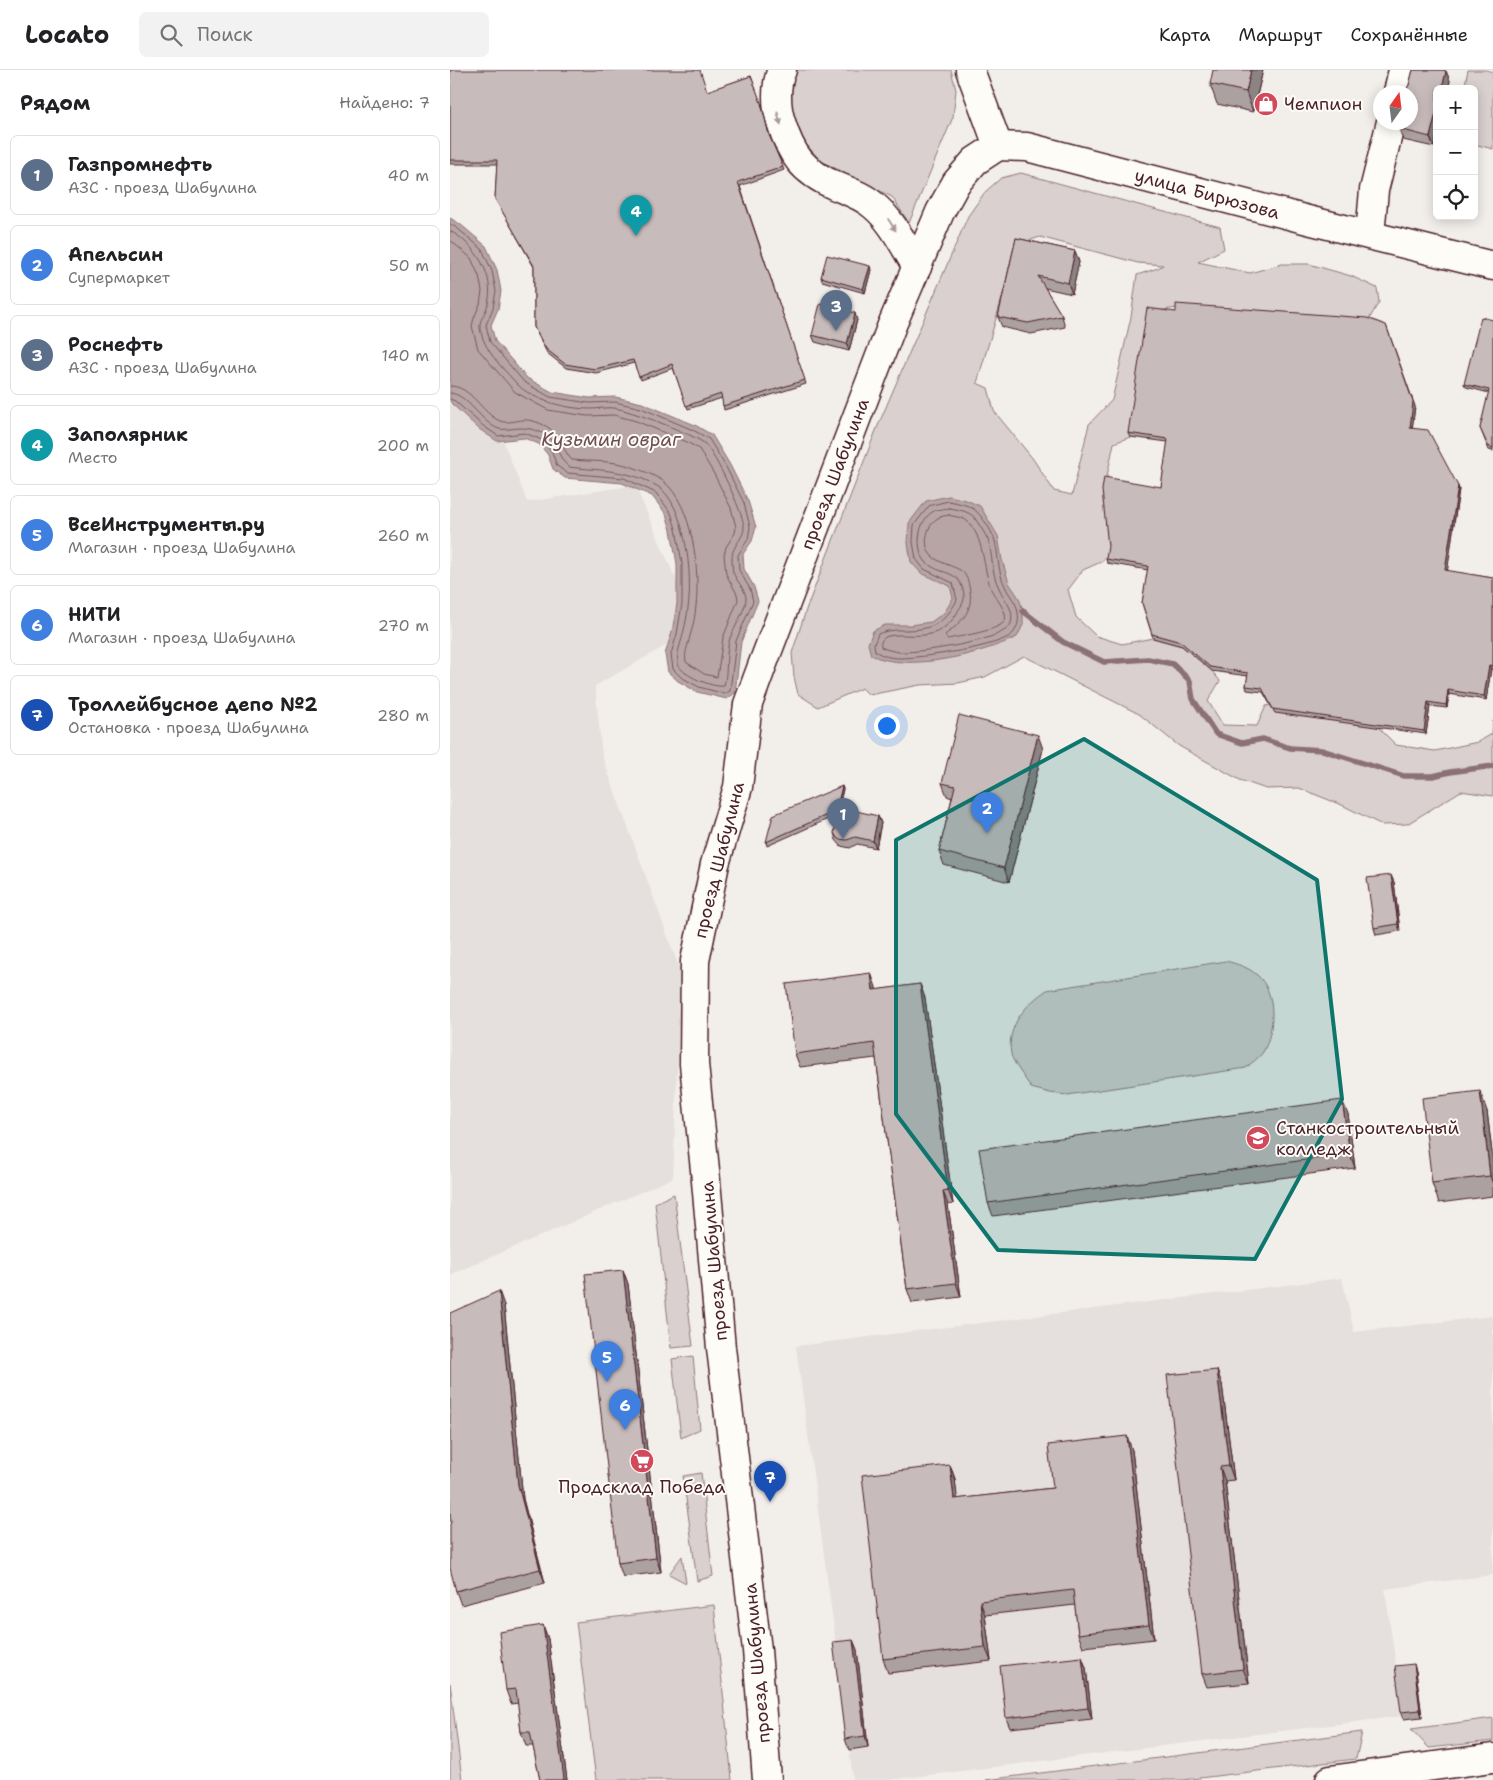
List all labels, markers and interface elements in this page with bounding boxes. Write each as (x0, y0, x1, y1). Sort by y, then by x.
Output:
search box (139, 12, 489, 57)
text: Locato (25, 19, 109, 51)
icon: search (157, 21, 185, 49)
text: Поиск (197, 22, 253, 47)
text: Карта (1159, 23, 1210, 47)
text: Маршрут (1238, 23, 1322, 47)
text: Сохранённые (1350, 23, 1468, 47)
north arrow (1373, 85, 1418, 130)
map controls (1433, 85, 1478, 220)
button: + (1433, 85, 1478, 130)
text: Рядом (20, 89, 90, 117)
shop icon: Чемпион (1253, 91, 1279, 117)
text: Найдено: 7 (339, 92, 430, 113)
place label: Чемпион (1284, 92, 1362, 116)
one-way arrow (776, 110, 784, 125)
button: − (1433, 130, 1478, 175)
text: Газпромнефть (68, 152, 212, 177)
street label: улица Бирюзова (1132, 163, 1282, 225)
text: 1 (33, 165, 41, 186)
text: 40 m (387, 165, 429, 186)
button: locate (1433, 175, 1478, 220)
text: АЗС · проезд Шабулина (68, 177, 257, 198)
pin: 4 (620, 195, 652, 236)
one-way arrow (887, 219, 896, 232)
text: Апельсин (68, 242, 163, 267)
text: 2 (31, 255, 43, 276)
text: 50 m (389, 255, 429, 276)
text: Супермаркет (68, 267, 170, 288)
pin: 3 (820, 290, 852, 331)
text: Роснефть (68, 332, 163, 357)
text: 3 (31, 345, 43, 366)
text: 140 m (382, 345, 429, 366)
text: АЗС · проезд Шабулина (68, 357, 257, 378)
street label: проезд Шабулина (795, 395, 875, 553)
text: Заполярник (68, 422, 188, 447)
water label: Кузьмин овраг (541, 427, 682, 452)
text: 4 (31, 435, 43, 456)
text: 200 m (377, 435, 429, 456)
text: Место (68, 447, 118, 468)
text: ВсеИнструменты.ру (68, 512, 265, 537)
text: 5 (32, 525, 42, 546)
text: 260 m (377, 525, 429, 546)
text: Магазин · проезд Шабулина (68, 537, 295, 558)
text: НИТИ (68, 602, 121, 627)
text: 6 (31, 615, 43, 636)
text: 270 m (378, 615, 429, 636)
text: Магазин · проезд Шабулина (68, 627, 295, 648)
text: Троллейбусное депо №2 (68, 692, 318, 717)
text: 7 (31, 705, 43, 726)
text: 280 m (377, 705, 429, 726)
your location (874, 713, 900, 739)
text: Остановка · проезд Шабулина (68, 717, 309, 738)
street label: проезд Шабулина (688, 779, 750, 941)
pin: 2 (971, 792, 1003, 833)
pin: 1 (827, 798, 859, 839)
place label: Станкостроительный колледж (1276, 1116, 1459, 1161)
school or university icon: Станкостроительный колледж (1245, 1125, 1271, 1151)
street label: проезд Шабулина (695, 1180, 733, 1342)
pin: 5 (591, 1341, 623, 1382)
pin: 6 (609, 1389, 641, 1430)
supermarket icon: Продсклад Победа (629, 1448, 655, 1474)
pin: 7 (754, 1461, 786, 1502)
place label: Продсклад Победа (559, 1475, 725, 1499)
street label: проезд Шабулина (738, 1582, 776, 1744)

